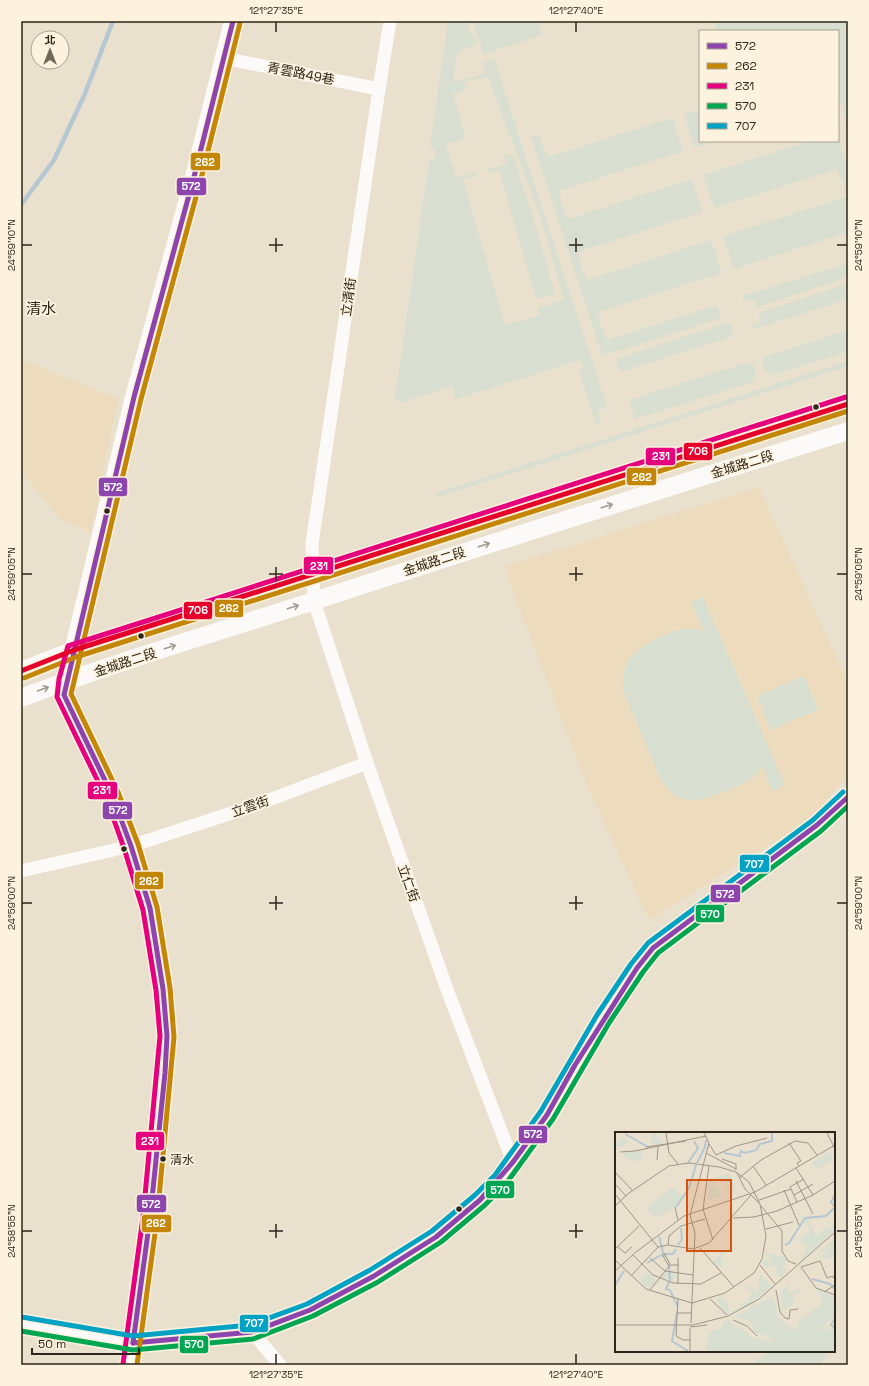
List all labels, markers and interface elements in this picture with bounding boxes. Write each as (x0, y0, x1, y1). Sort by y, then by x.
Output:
text: 121°27'35"E (249, 4, 303, 17)
text: 121°27'40"E (549, 4, 604, 17)
north arrow (30, 30, 70, 70)
legend (699, 30, 839, 142)
text: 北 (45, 33, 56, 47)
text: 572 (735, 38, 756, 54)
text: 262 (735, 58, 757, 74)
street label: 青雲路49巷 (266, 59, 336, 88)
text: 231 (735, 78, 754, 94)
text: 570 (735, 98, 756, 114)
text: 707 (735, 118, 756, 134)
line badge: 262 (190, 152, 221, 171)
text: 262 (195, 155, 215, 169)
line badge: 572 (176, 177, 207, 196)
text: 572 (181, 179, 201, 193)
text: 24°59'10"N (5, 219, 18, 271)
text: 24°59'10"N (852, 219, 865, 271)
street label: 立清街 (337, 277, 360, 318)
district label: 清水 (26, 299, 56, 318)
unlabelled marker (811, 402, 821, 412)
line badge: 706 (683, 442, 713, 461)
text: 706 (688, 444, 708, 458)
line badge: 231 (645, 447, 676, 466)
street label: 金城路二段 (709, 447, 776, 482)
text: 231 (652, 449, 670, 463)
line badge: 262 (626, 467, 657, 486)
text: 262 (632, 470, 652, 484)
line badge: 572 (98, 477, 128, 497)
text: 572 (103, 480, 123, 494)
one-way arrow (601, 502, 614, 509)
unlabelled marker (102, 506, 112, 516)
one-way arrow (477, 541, 489, 549)
street label: 金城路二段 (401, 543, 468, 580)
text: 24°59'05"N (5, 547, 18, 601)
text: 24°59'05"N (852, 547, 865, 601)
line badge: 231 (303, 556, 334, 575)
text: 231 (310, 559, 328, 573)
line badge: 262 (214, 599, 244, 618)
line badge: 706 (183, 601, 213, 620)
text: 262 (219, 601, 239, 615)
text: 706 (188, 603, 208, 617)
one-way arrow (287, 603, 299, 611)
unlabelled marker (136, 631, 146, 641)
one-way arrow (163, 643, 175, 651)
street label: 金城路二段 (92, 644, 159, 681)
one-way arrow (37, 685, 49, 693)
line badge: 231 (87, 781, 118, 800)
text: 231 (93, 783, 111, 797)
street label: 立雲街 (229, 792, 271, 821)
line badge: 572 (102, 801, 133, 820)
text: 572 (108, 803, 128, 817)
unlabelled marker (119, 844, 129, 854)
line badge: 707 (739, 854, 770, 873)
text: 707 (744, 857, 764, 871)
street label: 立仁街 (394, 862, 423, 904)
line badge: 262 (134, 871, 164, 890)
text: 262 (139, 874, 159, 888)
text: 24°59'00"N (5, 876, 18, 930)
text: 24°59'00"N (852, 876, 865, 930)
line badge: 572 (710, 884, 741, 903)
text: 572 (715, 887, 735, 901)
line badge: 570 (695, 904, 725, 923)
text: 570 (700, 907, 720, 921)
line badge: 572 (518, 1125, 548, 1144)
text: 572 (523, 1127, 543, 1141)
line badge: 231 (135, 1131, 165, 1151)
inset map (615, 1132, 835, 1352)
text: 231 (141, 1134, 159, 1148)
place label: 清水 (170, 1152, 194, 1168)
marker: 清水 (158, 1154, 168, 1164)
line badge: 570 (485, 1180, 515, 1199)
text: 570 (490, 1183, 510, 1197)
line badge: 572 (136, 1194, 167, 1213)
text: 572 (141, 1197, 161, 1211)
text: 24°58'55"N (5, 1204, 18, 1258)
unlabelled marker (454, 1204, 464, 1214)
text: 24°58'55"N (852, 1204, 865, 1258)
line badge: 262 (141, 1214, 172, 1233)
text: 262 (146, 1216, 166, 1230)
line badge: 707 (239, 1314, 269, 1333)
text: 707 (244, 1316, 264, 1330)
scale bar (32, 1330, 139, 1356)
line badge: 570 (179, 1335, 209, 1354)
text: 50 m (38, 1336, 66, 1352)
text: 570 (184, 1337, 204, 1351)
text: 121°27'35"E (249, 1368, 303, 1381)
text: 121°27'40"E (549, 1368, 604, 1381)

